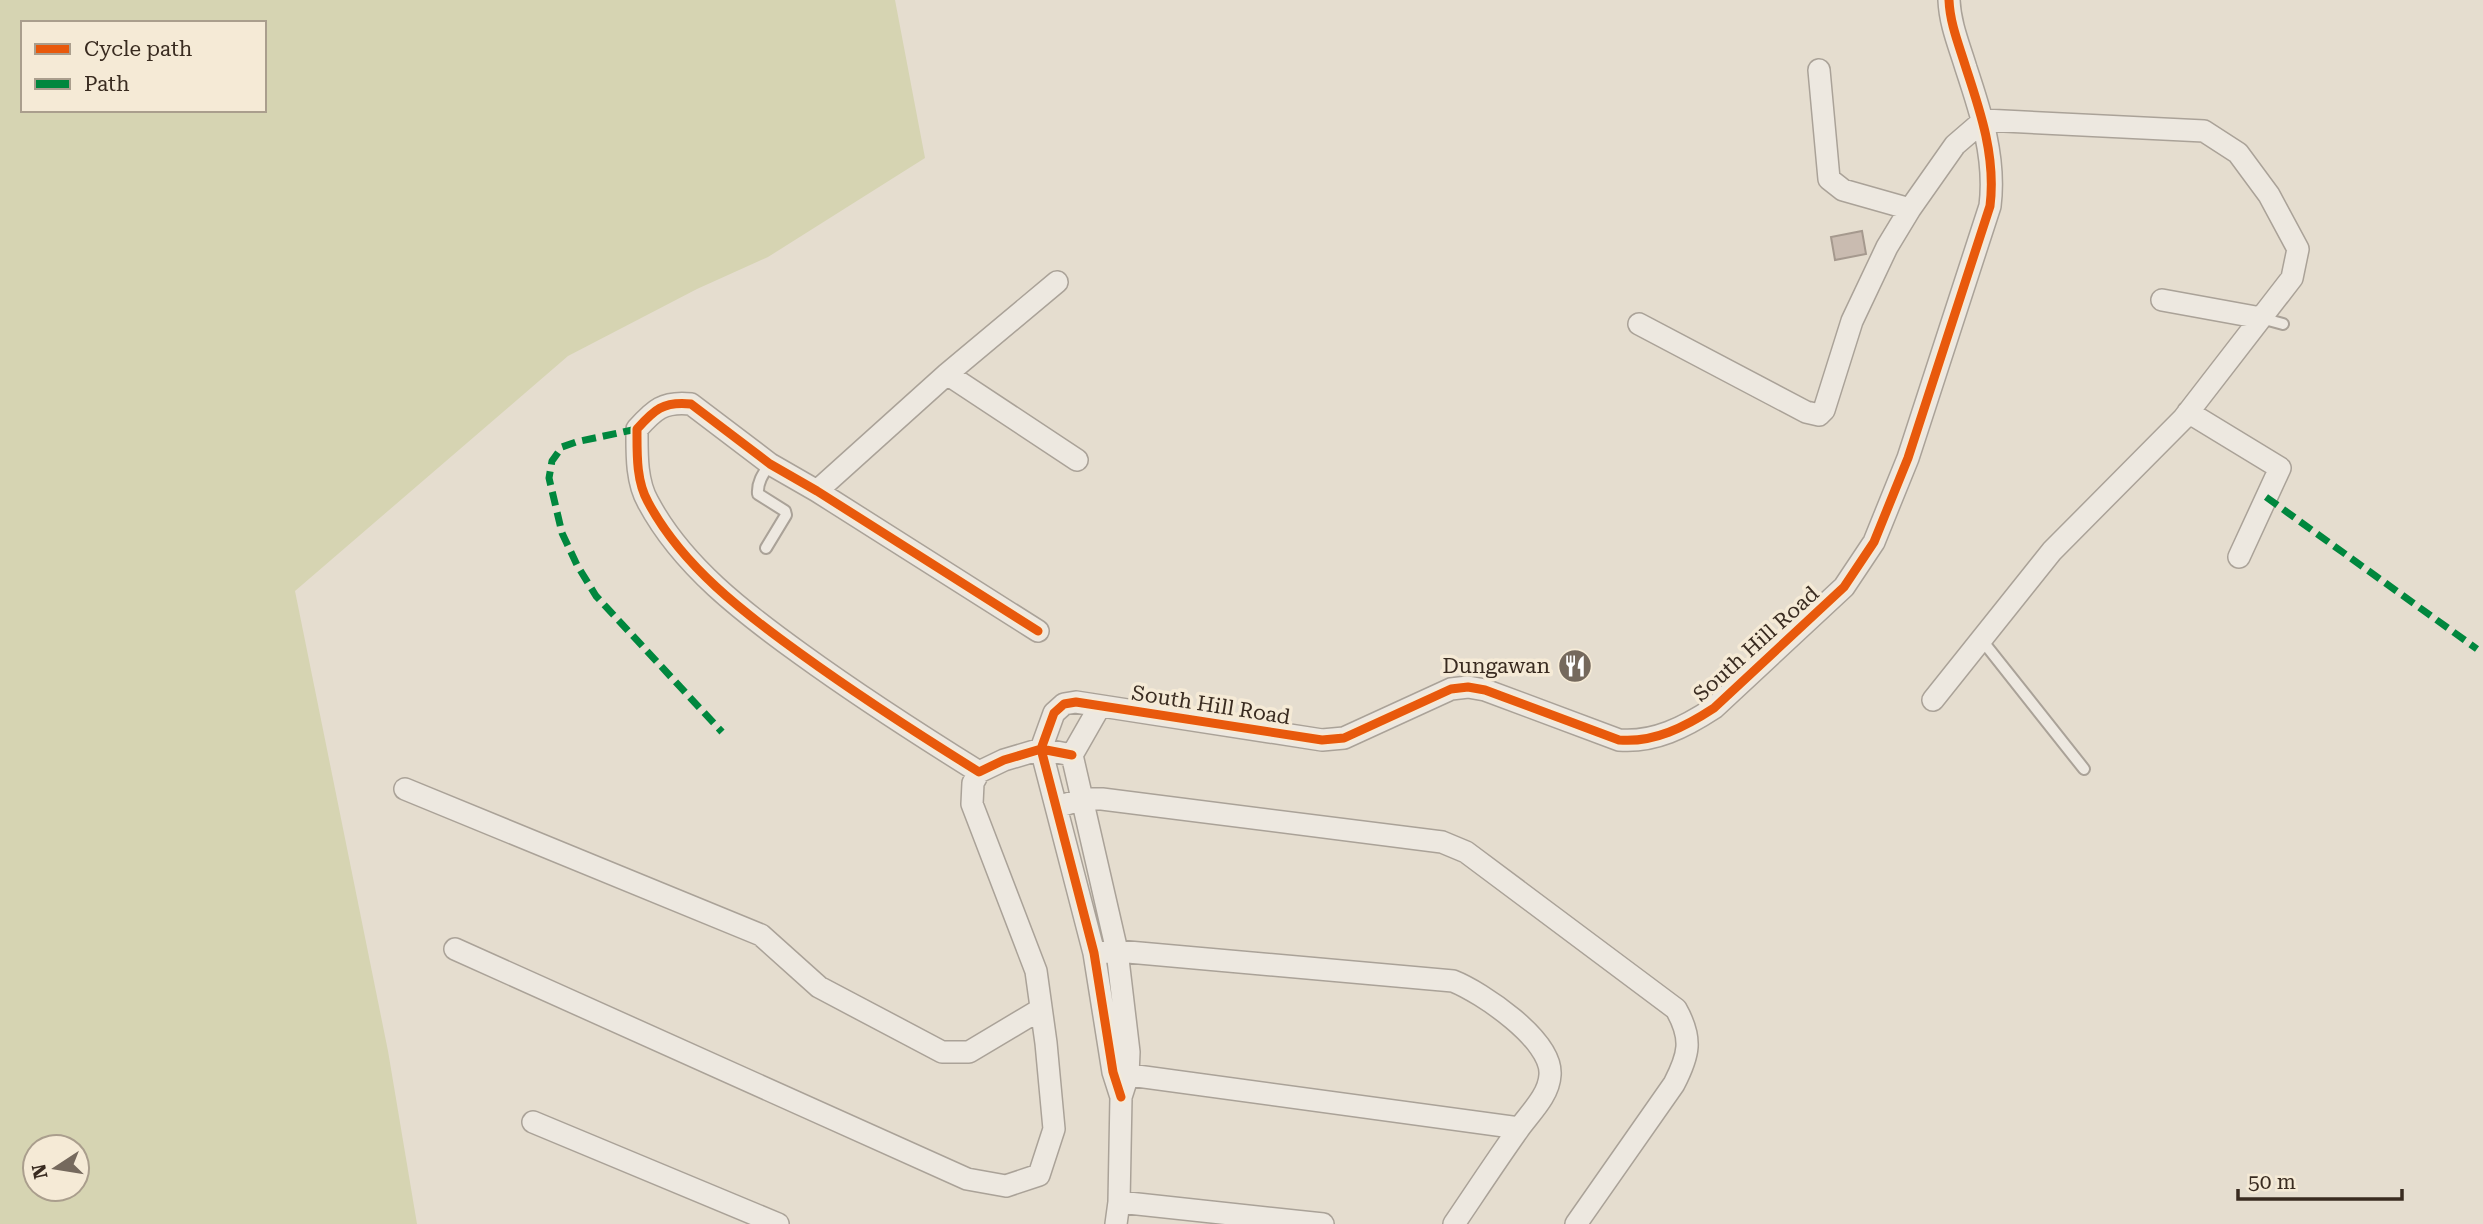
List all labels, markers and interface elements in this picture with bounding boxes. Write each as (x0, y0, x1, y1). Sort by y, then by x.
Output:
legend (21, 21, 266, 112)
text: Cycle path (84, 37, 193, 61)
text: Path (84, 72, 130, 96)
street label: South Hill Road (1688, 581, 1824, 707)
restaurant icon: Dungawan (1556, 647, 1594, 685)
place label: Dungawan (1443, 654, 1550, 678)
street label: South Hill Road (1130, 681, 1293, 729)
north arrow (21, 1133, 91, 1203)
scale bar (2238, 1158, 2402, 1202)
text: N (27, 1162, 53, 1181)
text: 50 m (2248, 1170, 2296, 1194)

